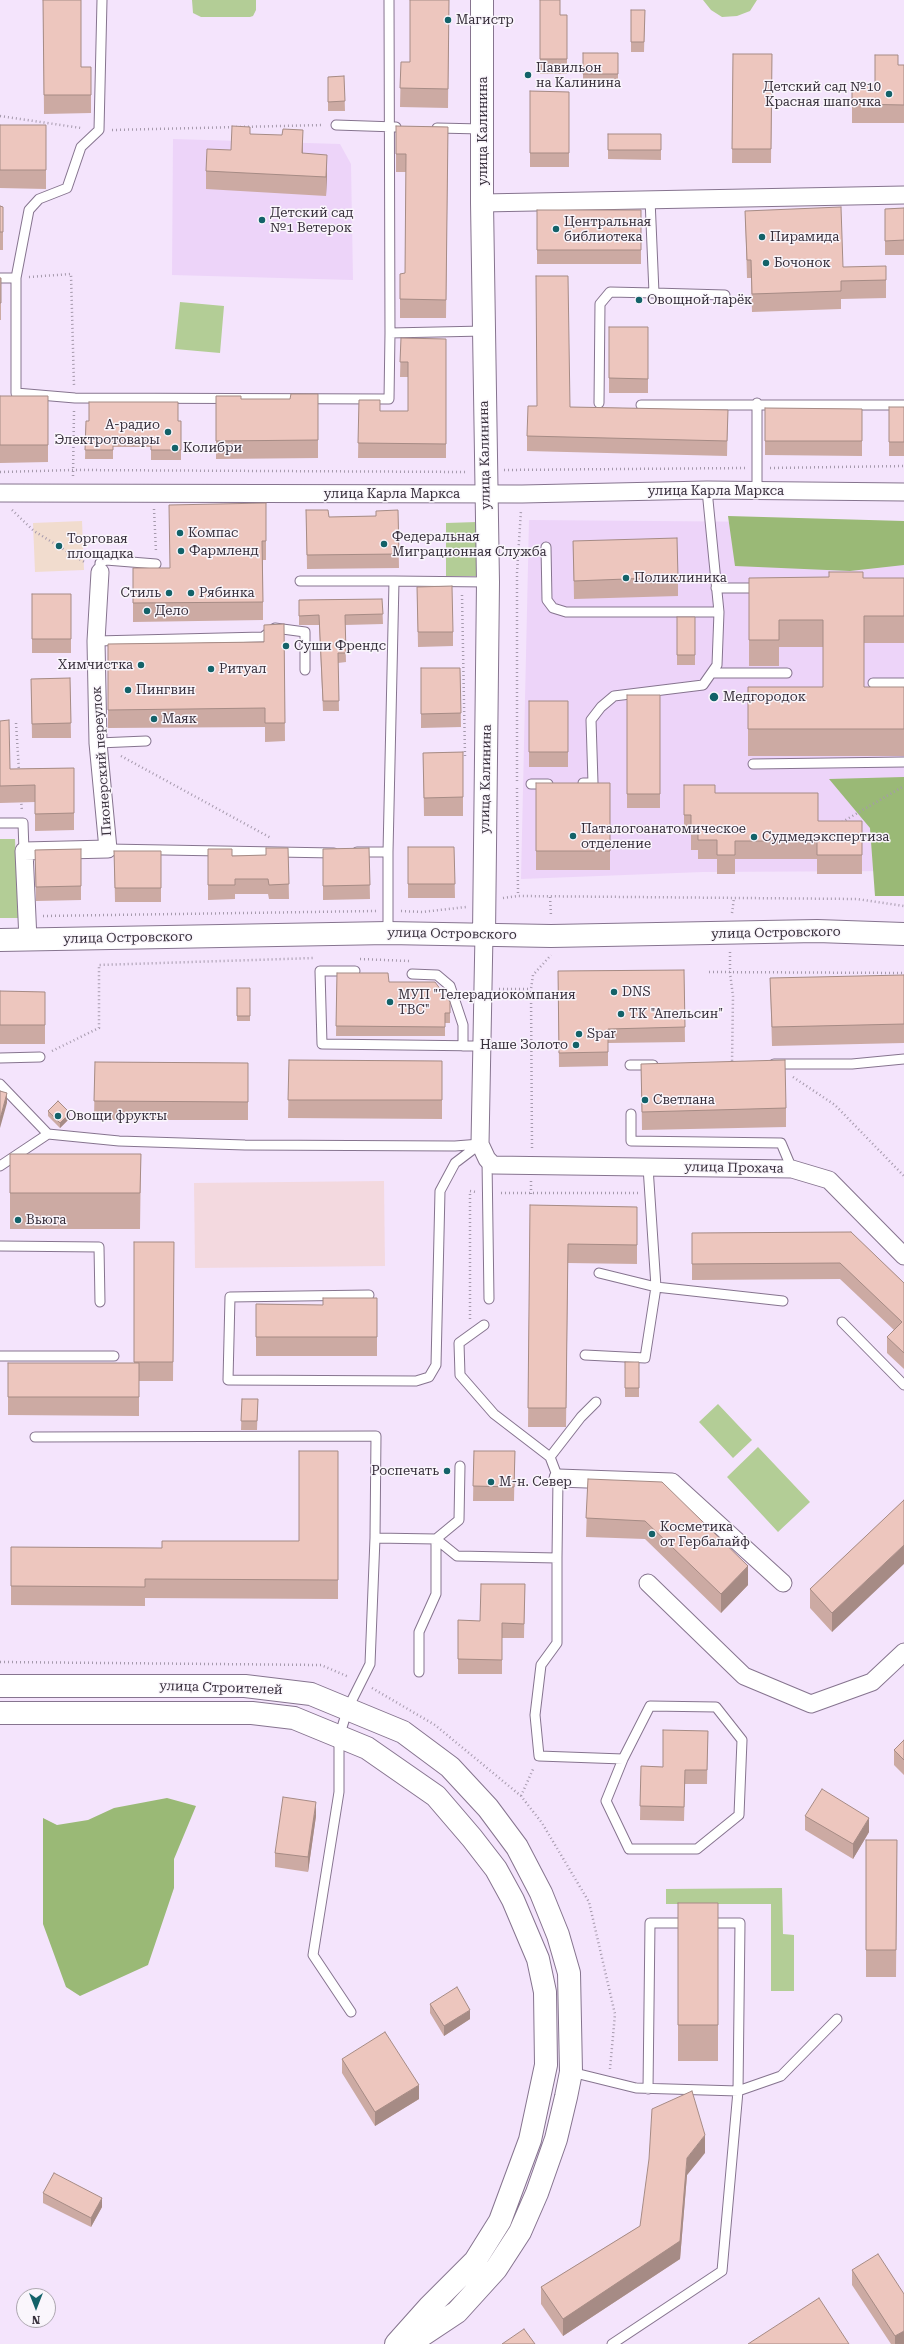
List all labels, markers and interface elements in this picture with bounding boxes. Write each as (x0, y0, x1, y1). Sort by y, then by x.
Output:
place label: Магистр (456, 12, 514, 28)
marker: Магистр (443, 15, 453, 25)
place label: Павильон на Калинина (536, 60, 621, 91)
marker: Павильон на Калинина (523, 70, 533, 80)
street label: улица Калинина (475, 76, 491, 186)
place label: Детский сад №10 Красная шапочка (763, 79, 881, 110)
marker: Детский сад №10 Красная шапочка (884, 89, 894, 99)
place label: Детский сад №1 Ветерок (270, 205, 353, 236)
place label: Центральная библиотека (564, 214, 651, 245)
marker: Детский сад №1 Ветерок (257, 215, 267, 225)
marker: Центральная библиотека (551, 224, 561, 234)
place label: Пирамида (770, 229, 839, 245)
marker: Пирамида (757, 232, 767, 242)
place label: Бочoнок (774, 255, 831, 271)
marker: Бочoнок (761, 258, 771, 268)
place label: Овощной ларёк (647, 292, 752, 308)
marker: Овощной ларёк (634, 295, 644, 305)
street label: улица Калинина (476, 400, 494, 510)
place label: А-радио Электротовары (54, 417, 160, 448)
marker: А-радио Электротовары (163, 427, 173, 437)
place label: Колибри (183, 440, 242, 456)
marker: Колибри (170, 443, 180, 453)
street label: улица Карла Маркса (648, 483, 784, 499)
street label: улица Карла Маркса (324, 486, 460, 502)
place label: Компас (188, 525, 238, 541)
marker: Компас (175, 528, 185, 538)
place label: Федеральная Миграционная Служба (392, 529, 547, 560)
place label: Торговая площадка (67, 531, 134, 562)
marker: Федеральная Миграционная Служба (379, 539, 389, 549)
marker: Торговая площадка (54, 541, 64, 551)
place label: Фармленд (189, 543, 259, 559)
marker: Фармленд (176, 546, 186, 556)
place label: Поликлиника (634, 570, 727, 586)
marker: Поликлиника (621, 573, 631, 583)
place label: Стиль (120, 585, 161, 601)
place label: Рябинка (199, 585, 255, 601)
marker: Стиль (164, 588, 174, 598)
marker: Рябинка (186, 588, 196, 598)
place label: Дело (155, 603, 189, 619)
marker: Дело (142, 606, 152, 616)
place label: Суши Френдс (294, 638, 386, 654)
marker: Суши Френдс (281, 641, 291, 651)
place label: Химчистка (58, 657, 133, 673)
marker: Химчистка (136, 660, 146, 670)
place label: Ритуал (219, 661, 266, 677)
marker: Ритуал (206, 664, 216, 674)
place label: Пингвин (136, 682, 195, 698)
street label: Пионерский переулок (89, 685, 115, 837)
marker: Пингвин (123, 685, 133, 695)
place label: Медгородок (723, 689, 806, 705)
marker: Медгородок (708, 691, 720, 703)
place label: Маяк (162, 711, 197, 727)
marker: Маяк (149, 714, 159, 724)
street label: улица Калинина (477, 724, 495, 834)
place label: Паталогоанатомическое отделение (581, 821, 746, 852)
place label: Судмедэкспертиза (762, 829, 889, 845)
marker: Паталогоанатомическое отделение (568, 831, 578, 841)
marker: Судмедэкспертиза (749, 832, 759, 842)
street label: улица Островского (711, 924, 841, 942)
street label: улица Островского (387, 925, 517, 943)
street label: улица Островского (63, 929, 193, 947)
place label: DNS (622, 984, 651, 1000)
place label: МУП "Телерадиокомпания ТВС" (398, 987, 576, 1018)
marker: DNS (609, 987, 619, 997)
marker: МУП "Телерадиокомпания ТВС" (385, 997, 395, 1007)
place label: ТК "Апельсин" (629, 1006, 723, 1022)
marker: ТК "Апельсин" (616, 1009, 626, 1019)
place label: Spar (587, 1026, 616, 1042)
marker: Spar (574, 1029, 584, 1039)
place label: Наше Золото (480, 1037, 568, 1053)
marker: Наше Золото (571, 1040, 581, 1050)
place label: Светлана (653, 1092, 715, 1108)
marker: Светлана (640, 1095, 650, 1105)
place label: Овощи фрукты (66, 1108, 167, 1124)
marker: Овощи фрукты (53, 1111, 63, 1121)
street label: улица Прохача (684, 1159, 784, 1177)
place label: Вьюга (26, 1212, 66, 1228)
marker: Вьюга (13, 1215, 23, 1225)
place label: Роспечать (371, 1463, 439, 1479)
marker: Роспечать (442, 1466, 452, 1476)
place label: М-н. Север (499, 1474, 572, 1490)
marker: М-н. Север (486, 1477, 496, 1487)
place label: Косметика от Гербалайф (660, 1519, 750, 1550)
marker: Косметика от Гербалайф (647, 1529, 657, 1539)
street label: улица Строителей (159, 1678, 283, 1698)
north arrow (16, 2288, 56, 2328)
text: N (32, 2313, 40, 2326)

